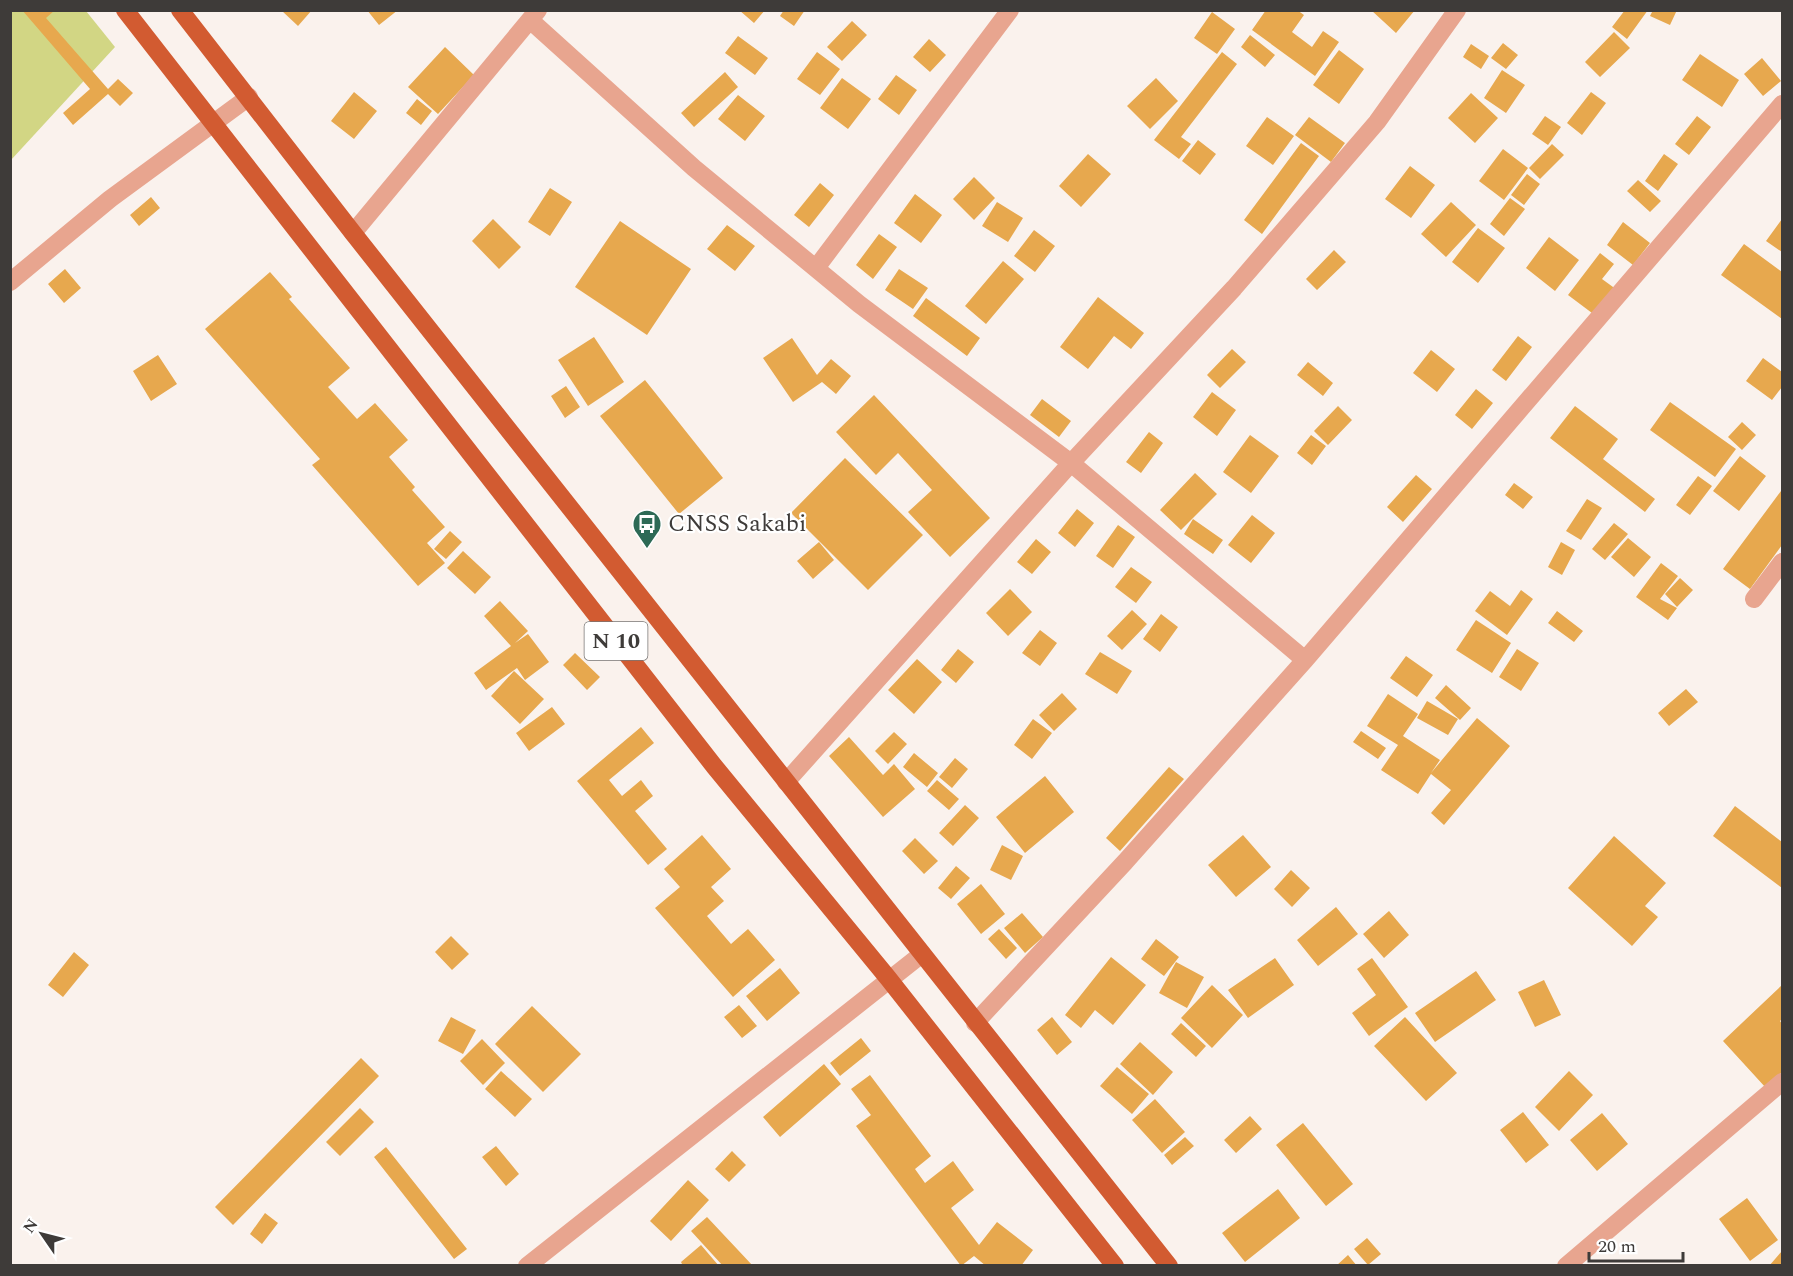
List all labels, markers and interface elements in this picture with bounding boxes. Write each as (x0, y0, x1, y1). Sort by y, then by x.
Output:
place label: CNSS Sakabi (668, 506, 807, 542)
bus stop icon: CNSS Sakabi (631, 508, 663, 550)
road number: N 10 (584, 622, 648, 660)
north arrow (12, 1204, 72, 1264)
text: N (17, 1214, 44, 1238)
scale bar (1589, 1225, 1684, 1263)
text: 20 m (1598, 1233, 1636, 1260)

